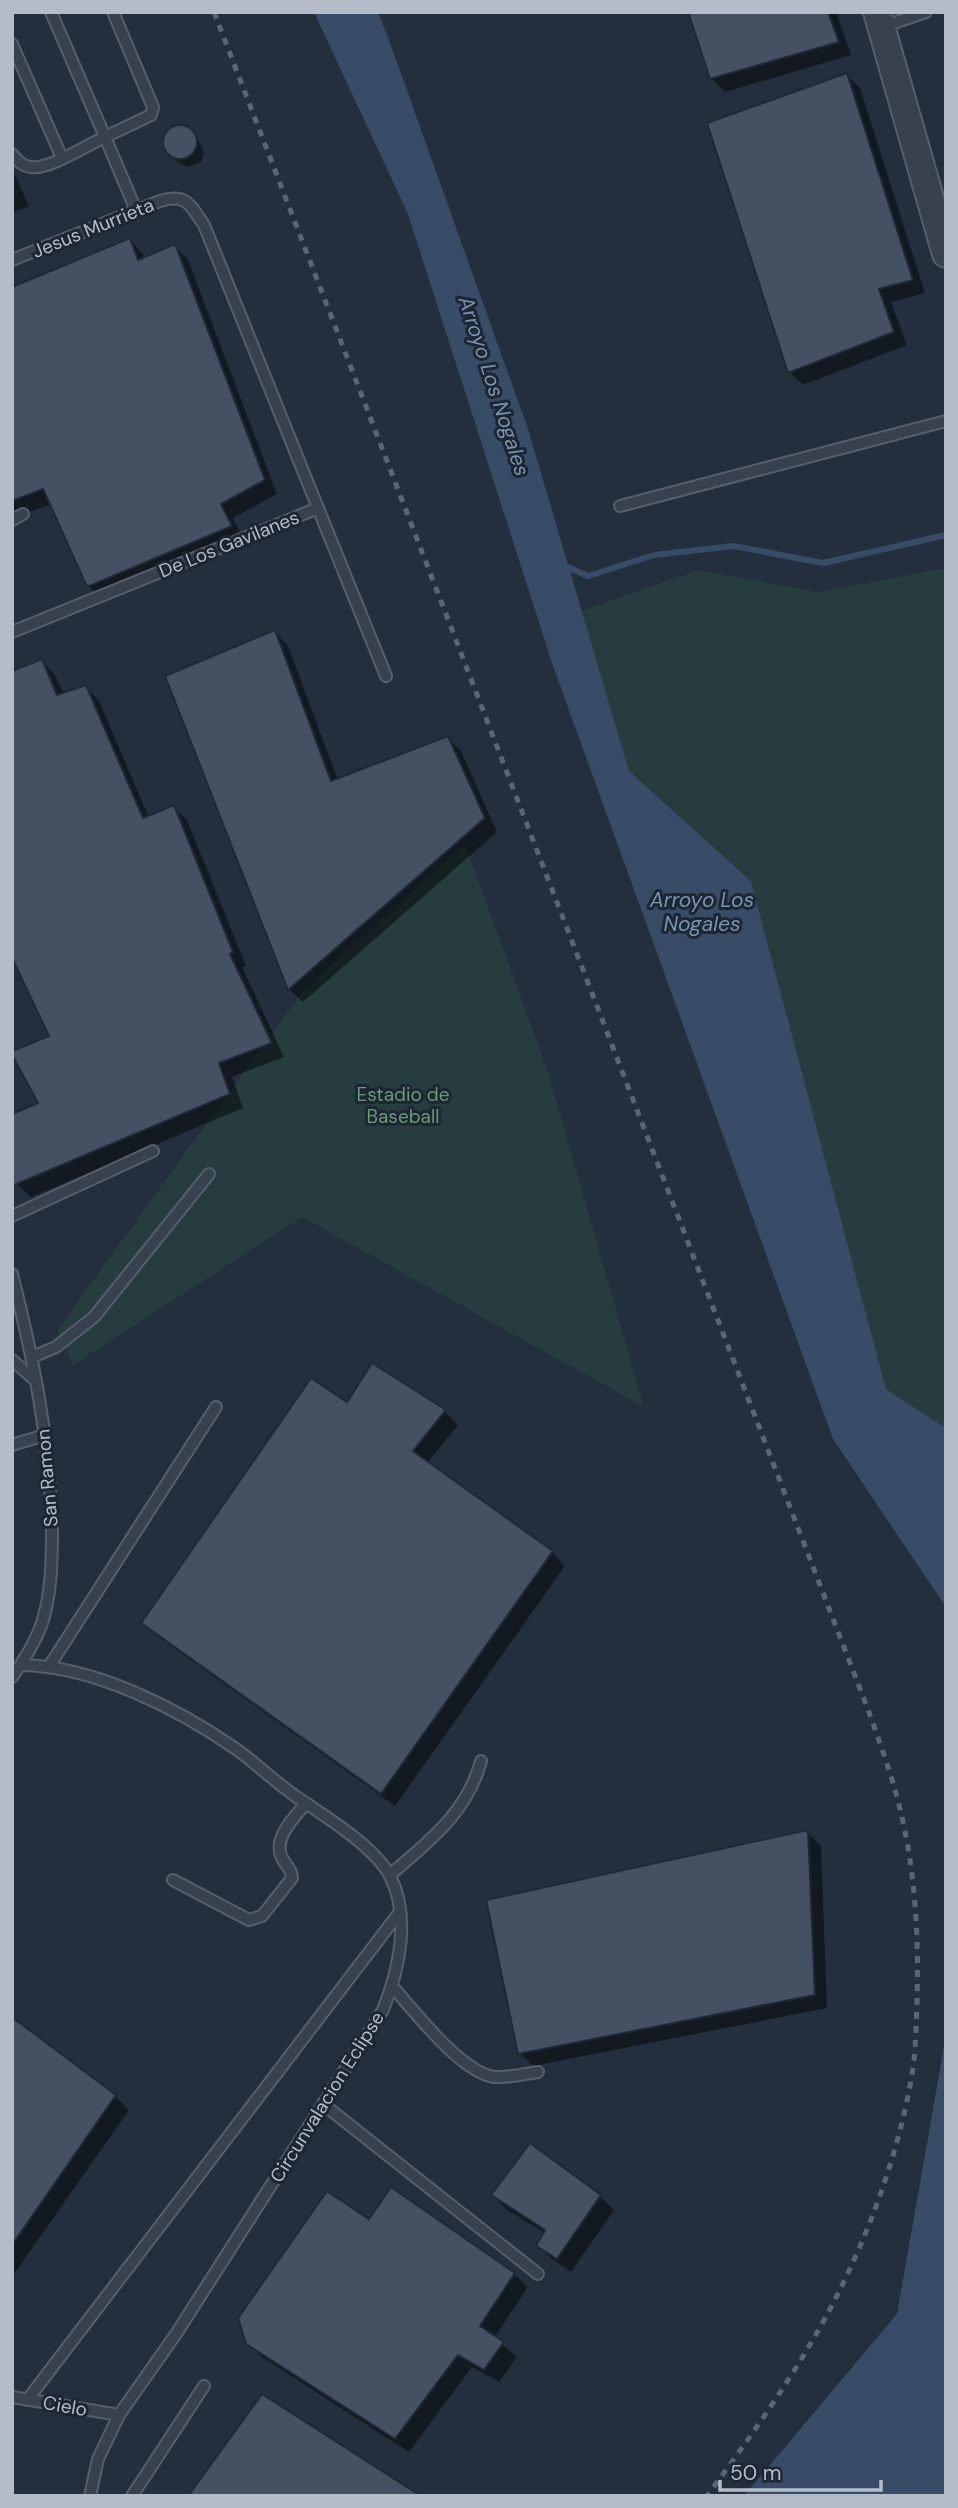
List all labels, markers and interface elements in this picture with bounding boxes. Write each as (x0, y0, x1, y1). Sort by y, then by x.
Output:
street label: Jesus Murrieta (28, 192, 158, 264)
water label: Arroyo Los Nogales (451, 292, 536, 480)
street label: De Los Gavilanes (155, 504, 303, 584)
water label: Arroyo Los Nogales (649, 886, 754, 938)
park label: Estadio de Baseball (356, 1082, 450, 1129)
street label: San Ramon (30, 1428, 64, 1528)
street label: Circunvalacion Eclipse (264, 2007, 390, 2187)
street label: Cielo (41, 2390, 89, 2422)
scale bar (720, 2448, 881, 2492)
text: 50 m (730, 2459, 781, 2487)

